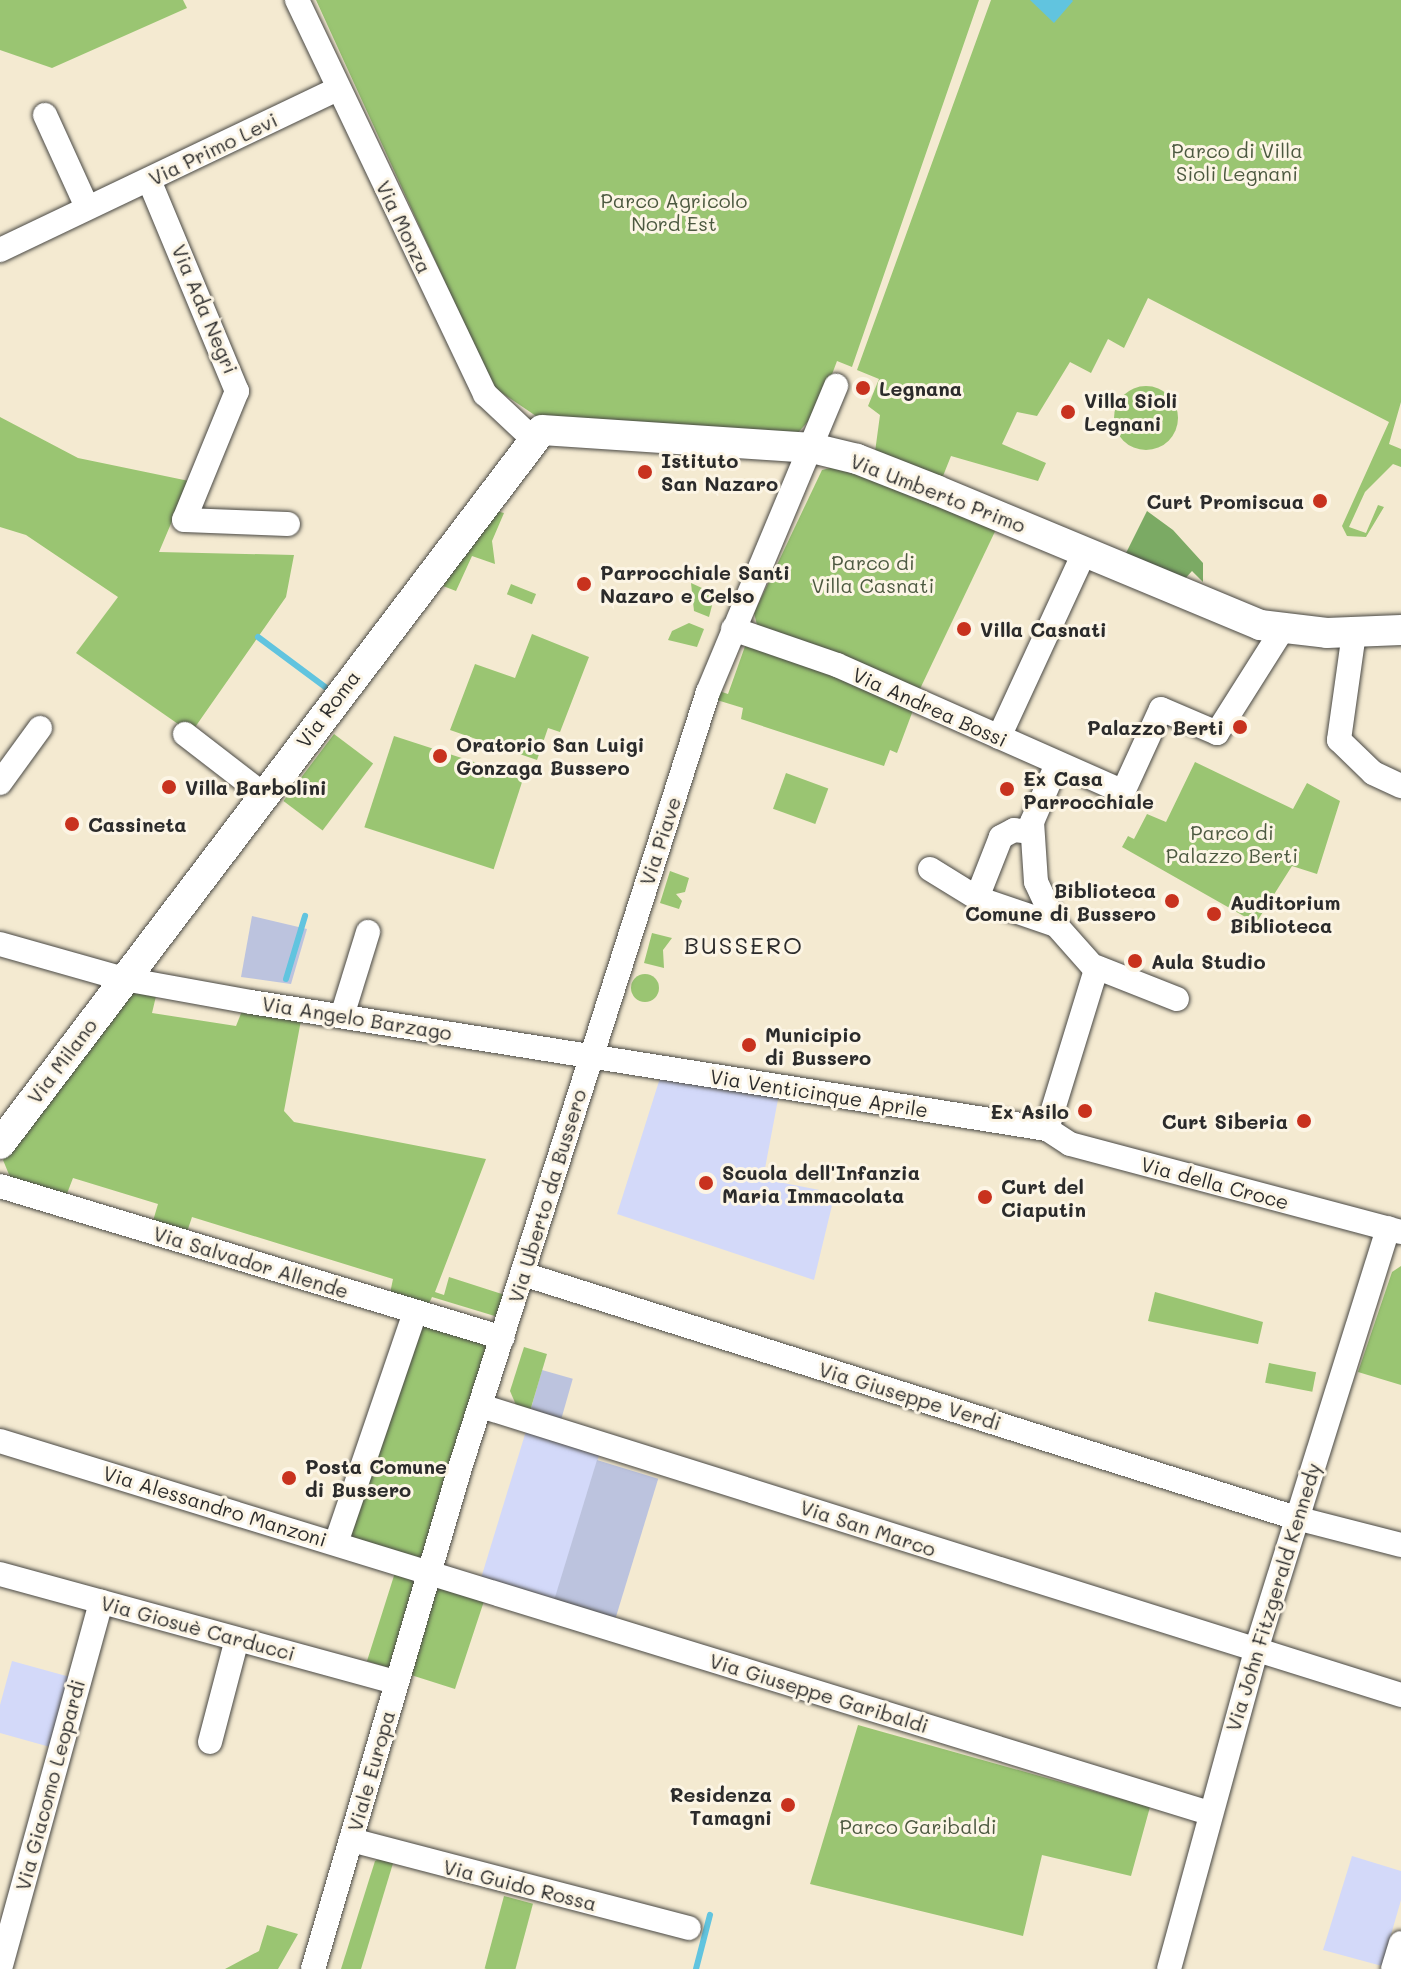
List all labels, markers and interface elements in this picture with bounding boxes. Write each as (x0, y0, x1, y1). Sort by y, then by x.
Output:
street label: Via Primo Levi (145, 108, 281, 190)
park label: Parco di Villa Sioli Legnani (1171, 138, 1303, 185)
street label: Via Monza (371, 177, 437, 277)
park label: Parco Agricolo Nord Est (601, 189, 747, 236)
street label: Via Ada Negri (167, 241, 243, 377)
place label: Legnana (879, 376, 962, 400)
marker: Legnana (854, 379, 872, 397)
place label: Villa Sioli Legnani (1084, 388, 1178, 435)
marker: Villa Sioli Legnani (1059, 403, 1077, 421)
place label: Istituto San Nazaro (661, 448, 778, 495)
street label: Via Umberto Primo (847, 449, 1029, 537)
marker: Istituto San Nazaro (636, 463, 654, 481)
place label: Curt Promiscua (1147, 489, 1304, 513)
marker: Curt Promiscua (1311, 492, 1329, 510)
park label: Parco di Villa Casnati (812, 551, 934, 598)
place label: Parrocchiale Santi Nazaro e Celso (600, 560, 790, 607)
marker: Parrocchiale Santi Nazaro e Celso (575, 575, 593, 593)
place label: Villa Casnati (980, 617, 1107, 641)
marker: Villa Casnati (955, 620, 973, 638)
street label: Via Andrea Bossi (849, 662, 1011, 752)
street label: Via Roma (291, 665, 365, 753)
place label: Palazzo Berti (1087, 715, 1224, 739)
marker: Palazzo Berti (1231, 718, 1249, 736)
place label: Oratorio San Luigi Gonzaga Bussero (456, 732, 644, 779)
marker: Oratorio San Luigi Gonzaga Bussero (431, 747, 449, 765)
place label: Ex Casa Parrocchiale (1023, 766, 1154, 813)
place label: Villa Barbolini (185, 775, 327, 799)
marker: Villa Barbolini (160, 778, 178, 796)
marker: Ex Casa Parrocchiale (998, 780, 1016, 798)
street label: Via Piave (634, 794, 686, 888)
place label: Cassineta (88, 812, 187, 836)
marker: Cassineta (63, 815, 81, 833)
park label: Parco di Palazzo Berti (1166, 820, 1298, 867)
place label: Biblioteca Comune di Bussero (965, 878, 1156, 925)
place label: Auditorium Biblioteca (1230, 890, 1340, 937)
marker: Biblioteca Comune di Bussero (1163, 892, 1181, 910)
marker: Auditorium Biblioteca (1205, 905, 1223, 923)
district label: BUSSERO (684, 931, 804, 959)
place label: Aula Studio (1151, 949, 1266, 973)
marker: Aula Studio (1126, 952, 1144, 970)
street label: Via Angelo Barzago (260, 991, 454, 1045)
street label: Via Milano (22, 1014, 102, 1108)
place label: Municipio di Bussero (765, 1022, 871, 1069)
marker: Municipio di Bussero (740, 1036, 758, 1054)
street label: Via Venticinque Aprile (708, 1064, 930, 1122)
street label: Via Uberto da Bussero (503, 1086, 591, 1306)
place label: Ex Asilo (990, 1099, 1069, 1123)
marker: Ex Asilo (1076, 1102, 1094, 1120)
place label: Curt Siberia (1162, 1109, 1288, 1133)
marker: Curt Siberia (1295, 1112, 1313, 1130)
street label: Via della Croce (1138, 1152, 1292, 1214)
place label: Scuola dell'Infanzia Maria Immacolata (722, 1160, 920, 1207)
marker: Scuola dell'Infanzia Maria Immacolata (697, 1174, 715, 1192)
place label: Curt del Ciaputin (1001, 1174, 1086, 1221)
marker: Curt del Ciaputin (976, 1188, 994, 1206)
street label: Via Salvador Allende (150, 1221, 352, 1303)
street label: Via Giuseppe Verdi (816, 1357, 1004, 1435)
place label: Posta Comune di Bussero (305, 1454, 447, 1501)
street label: Via John Fitzgerald Kennedy (1221, 1460, 1325, 1734)
street label: Via Alessandro Manzoni (100, 1461, 330, 1551)
marker: Posta Comune di Bussero (280, 1469, 298, 1487)
street label: Via San Marco (797, 1495, 939, 1561)
street label: Via Giosuè Carducci (98, 1591, 298, 1665)
street label: Via Giuseppe Garibaldi (707, 1648, 931, 1738)
street label: Via Giacomo Leopardi (10, 1677, 90, 1893)
street label: Viale Europa (342, 1708, 400, 1834)
place label: Residenza Tamagni (670, 1782, 772, 1829)
marker: Residenza Tamagni (779, 1796, 797, 1814)
park label: Parco Garibaldi (839, 1814, 997, 1838)
street label: Via Guido Rossa (441, 1854, 599, 1916)

